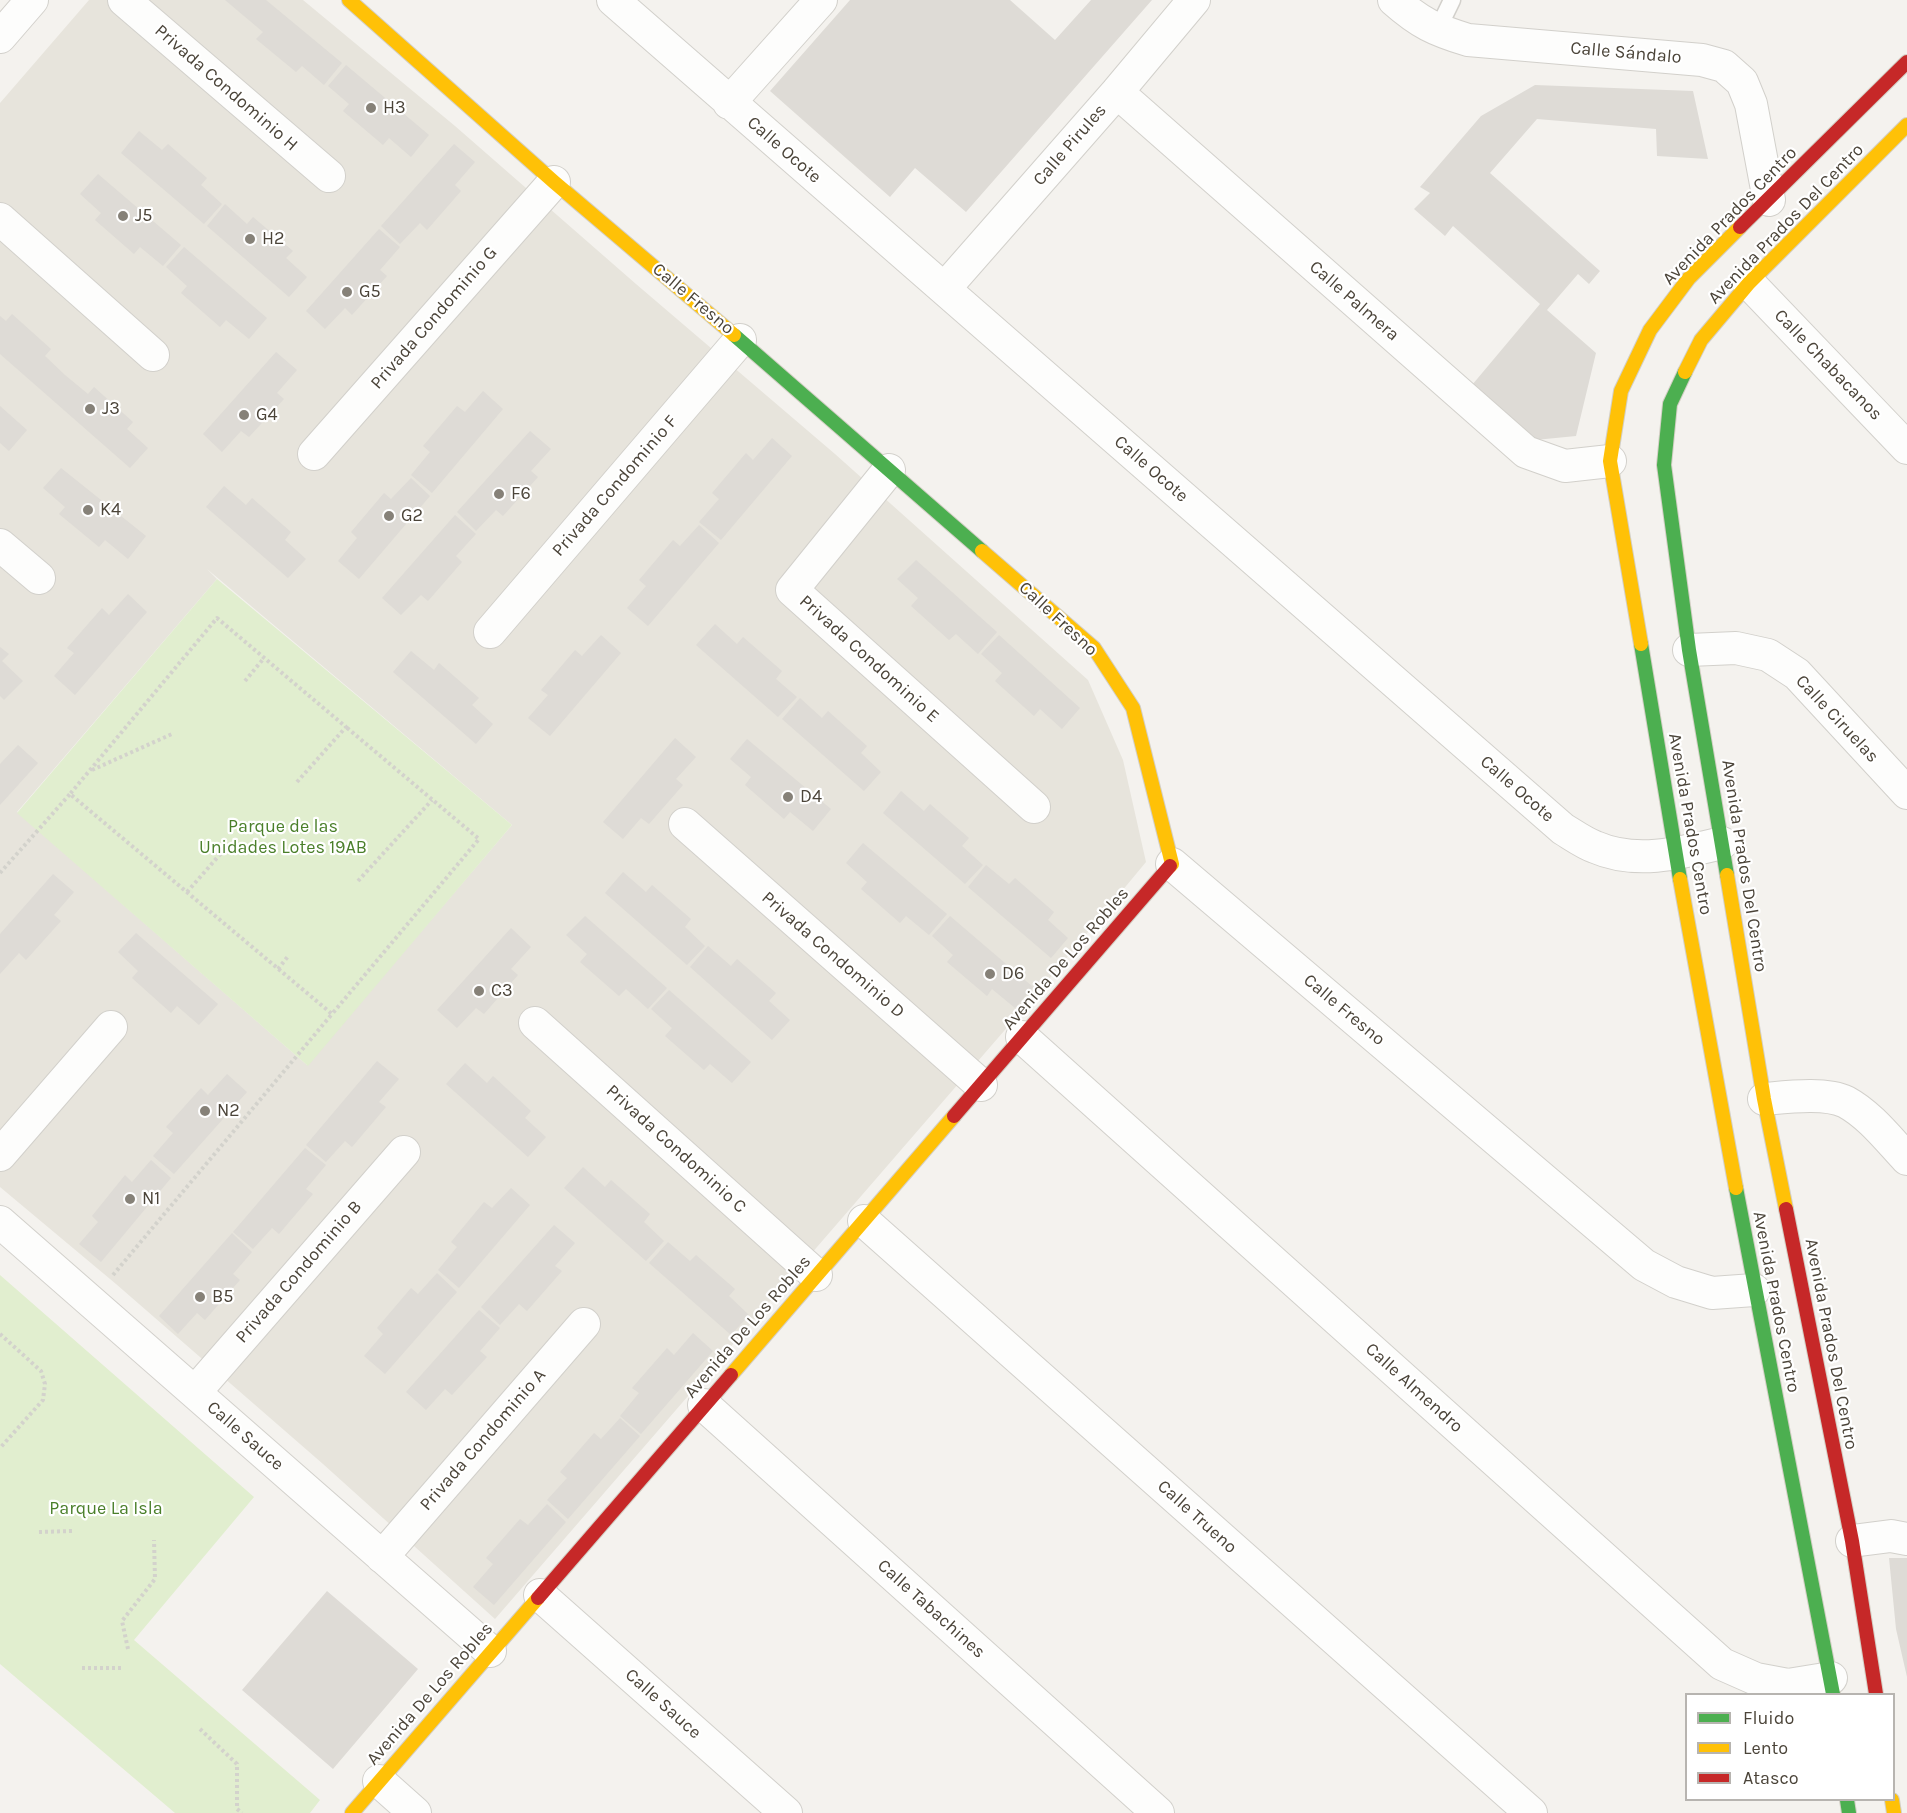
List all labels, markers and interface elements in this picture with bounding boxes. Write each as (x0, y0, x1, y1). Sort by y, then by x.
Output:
street label: Privada Condominio H (150, 20, 302, 156)
street label: Calle Sándalo (1569, 37, 1683, 69)
place label: H3 (383, 97, 406, 119)
street label: Calle Pirules (1029, 100, 1111, 190)
marker: H3 (364, 101, 378, 115)
street label: Calle Ocote (742, 112, 826, 188)
street label: Avenida Prados Del Centro (1704, 139, 1868, 309)
street label: Avenida Prados Centro (1658, 142, 1802, 290)
place label: J5 (135, 205, 152, 227)
marker: J5 (116, 209, 130, 223)
place label: H2 (262, 228, 284, 250)
marker: H2 (243, 232, 257, 246)
street label: Privada Condominio G (366, 242, 502, 394)
street label: Calle Palmera (1305, 256, 1403, 346)
street label: Calle Fresno (648, 259, 738, 339)
place label: G5 (359, 281, 381, 303)
marker: G5 (340, 285, 354, 299)
street label: Calle Chabacanos (1769, 305, 1887, 425)
place label: J3 (102, 398, 120, 420)
marker: J3 (83, 402, 97, 416)
place label: G4 (256, 404, 278, 426)
marker: G4 (237, 408, 251, 422)
street label: Privada Condominio F (548, 411, 682, 561)
street label: Calle Ocote (1109, 431, 1193, 507)
place label: F6 (511, 483, 531, 505)
marker: F6 (492, 487, 506, 501)
place label: K4 (100, 499, 121, 521)
marker: K4 (81, 503, 95, 517)
place label: G2 (401, 505, 423, 527)
marker: G2 (382, 509, 396, 523)
street label: Calle Fresno (1014, 577, 1102, 661)
street label: Privada Condominio E (795, 591, 943, 727)
street label: Calle Ciruelas (1791, 671, 1883, 767)
street label: Avenida Prados Centro (1663, 731, 1717, 917)
street label: Calle Ocote (1475, 751, 1559, 827)
street label: Avenida Prados Del Centro (1717, 758, 1771, 974)
place label: D4 (800, 786, 822, 808)
marker: D4 (781, 790, 795, 804)
park label: Parque de las Unidades Lotes 19AB (199, 816, 367, 858)
street label: Avenida De Los Robles (998, 883, 1134, 1035)
street label: Privada Condominio D (757, 887, 909, 1023)
place label: D6 (1002, 963, 1024, 985)
marker: D6 (983, 967, 997, 981)
street label: Calle Fresno (1299, 970, 1389, 1050)
place label: C3 (491, 980, 513, 1002)
marker: C3 (472, 984, 486, 998)
street label: Privada Condominio C (601, 1080, 751, 1218)
place label: N2 (217, 1100, 240, 1122)
marker: N2 (198, 1104, 212, 1118)
place label: N1 (142, 1188, 160, 1210)
marker: N1 (123, 1192, 137, 1206)
street label: Privada Condominio B (231, 1196, 367, 1348)
street label: Avenida Prados Centro (1748, 1210, 1804, 1394)
street label: Avenida Prados Del Centro (1800, 1237, 1862, 1451)
street label: Avenida De Los Robles (680, 1251, 816, 1403)
place label: B5 (212, 1286, 233, 1308)
marker: B5 (193, 1290, 207, 1304)
street label: Calle Almendro (1361, 1339, 1467, 1437)
street label: Privada Condominio A (416, 1365, 550, 1515)
street label: Calle Sauce (202, 1397, 288, 1475)
street label: Calle Trueno (1153, 1476, 1241, 1558)
park label: Parque La Isla (49, 1498, 163, 1520)
street label: Calle Tabachines (873, 1555, 989, 1663)
street label: Avenida De Los Robles (362, 1618, 498, 1770)
street label: Calle Sauce (621, 1664, 705, 1744)
legend (1685, 1693, 1895, 1801)
text: Fluido (1743, 1707, 1794, 1729)
text: Lento (1743, 1737, 1788, 1759)
text: Atasco (1743, 1767, 1799, 1789)

